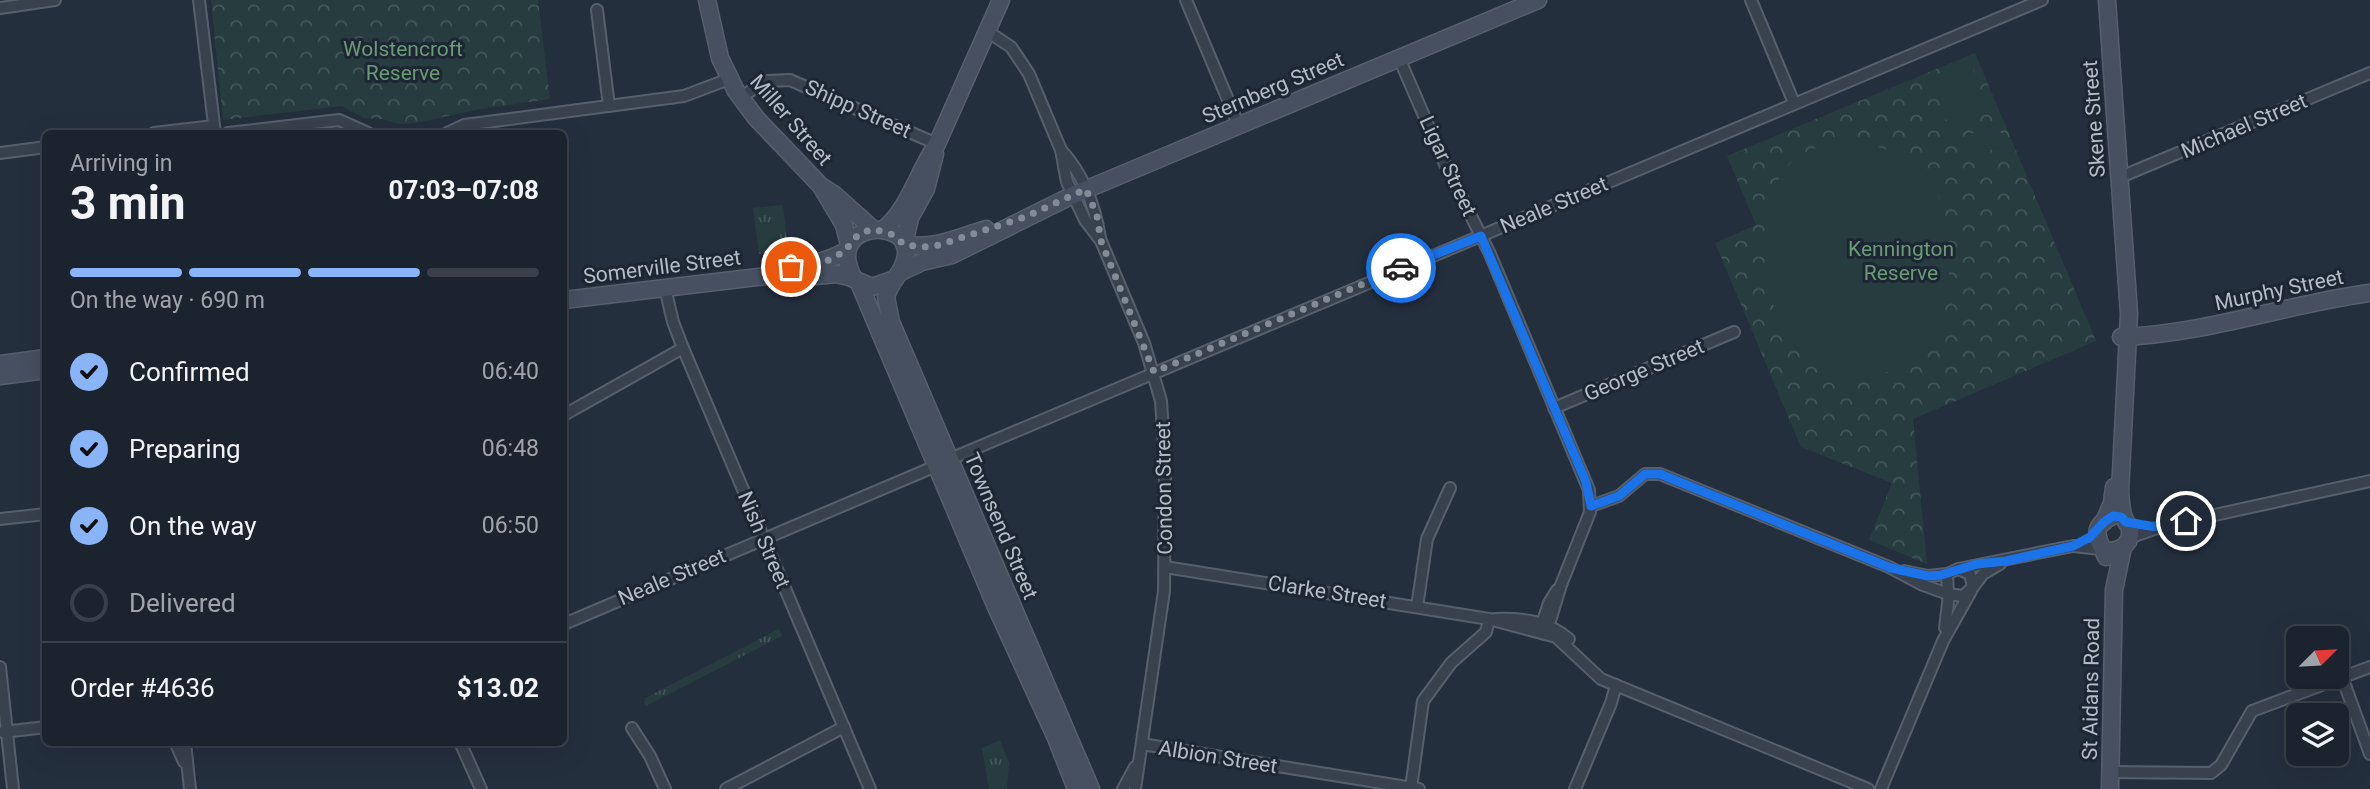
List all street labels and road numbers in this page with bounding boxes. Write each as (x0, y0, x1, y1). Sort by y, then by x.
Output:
street label: Sternberg Street (1199, 47, 1348, 129)
street label: Skene Street (2078, 59, 2110, 178)
street label: Miller Street (745, 70, 837, 170)
street label: Shipp Street (801, 75, 915, 143)
street label: Michael Street (2178, 89, 2311, 163)
street label: Ligar Street (1414, 112, 1482, 220)
street label: Neale Street (1497, 172, 1611, 238)
street label: Somerville Street (582, 245, 742, 289)
street label: Murphy Street (2212, 265, 2346, 315)
street label: George Street (1580, 334, 1708, 406)
street label: Condon Street (1151, 421, 1177, 555)
street label: Townsend Street (959, 449, 1043, 603)
street label: Nish Street (733, 488, 795, 592)
street label: Neale Street (615, 544, 729, 610)
street label: Clarke Street (1266, 571, 1388, 613)
street label: St Aidans Road (2078, 618, 2104, 760)
street label: Albion Street (1157, 736, 1279, 778)

